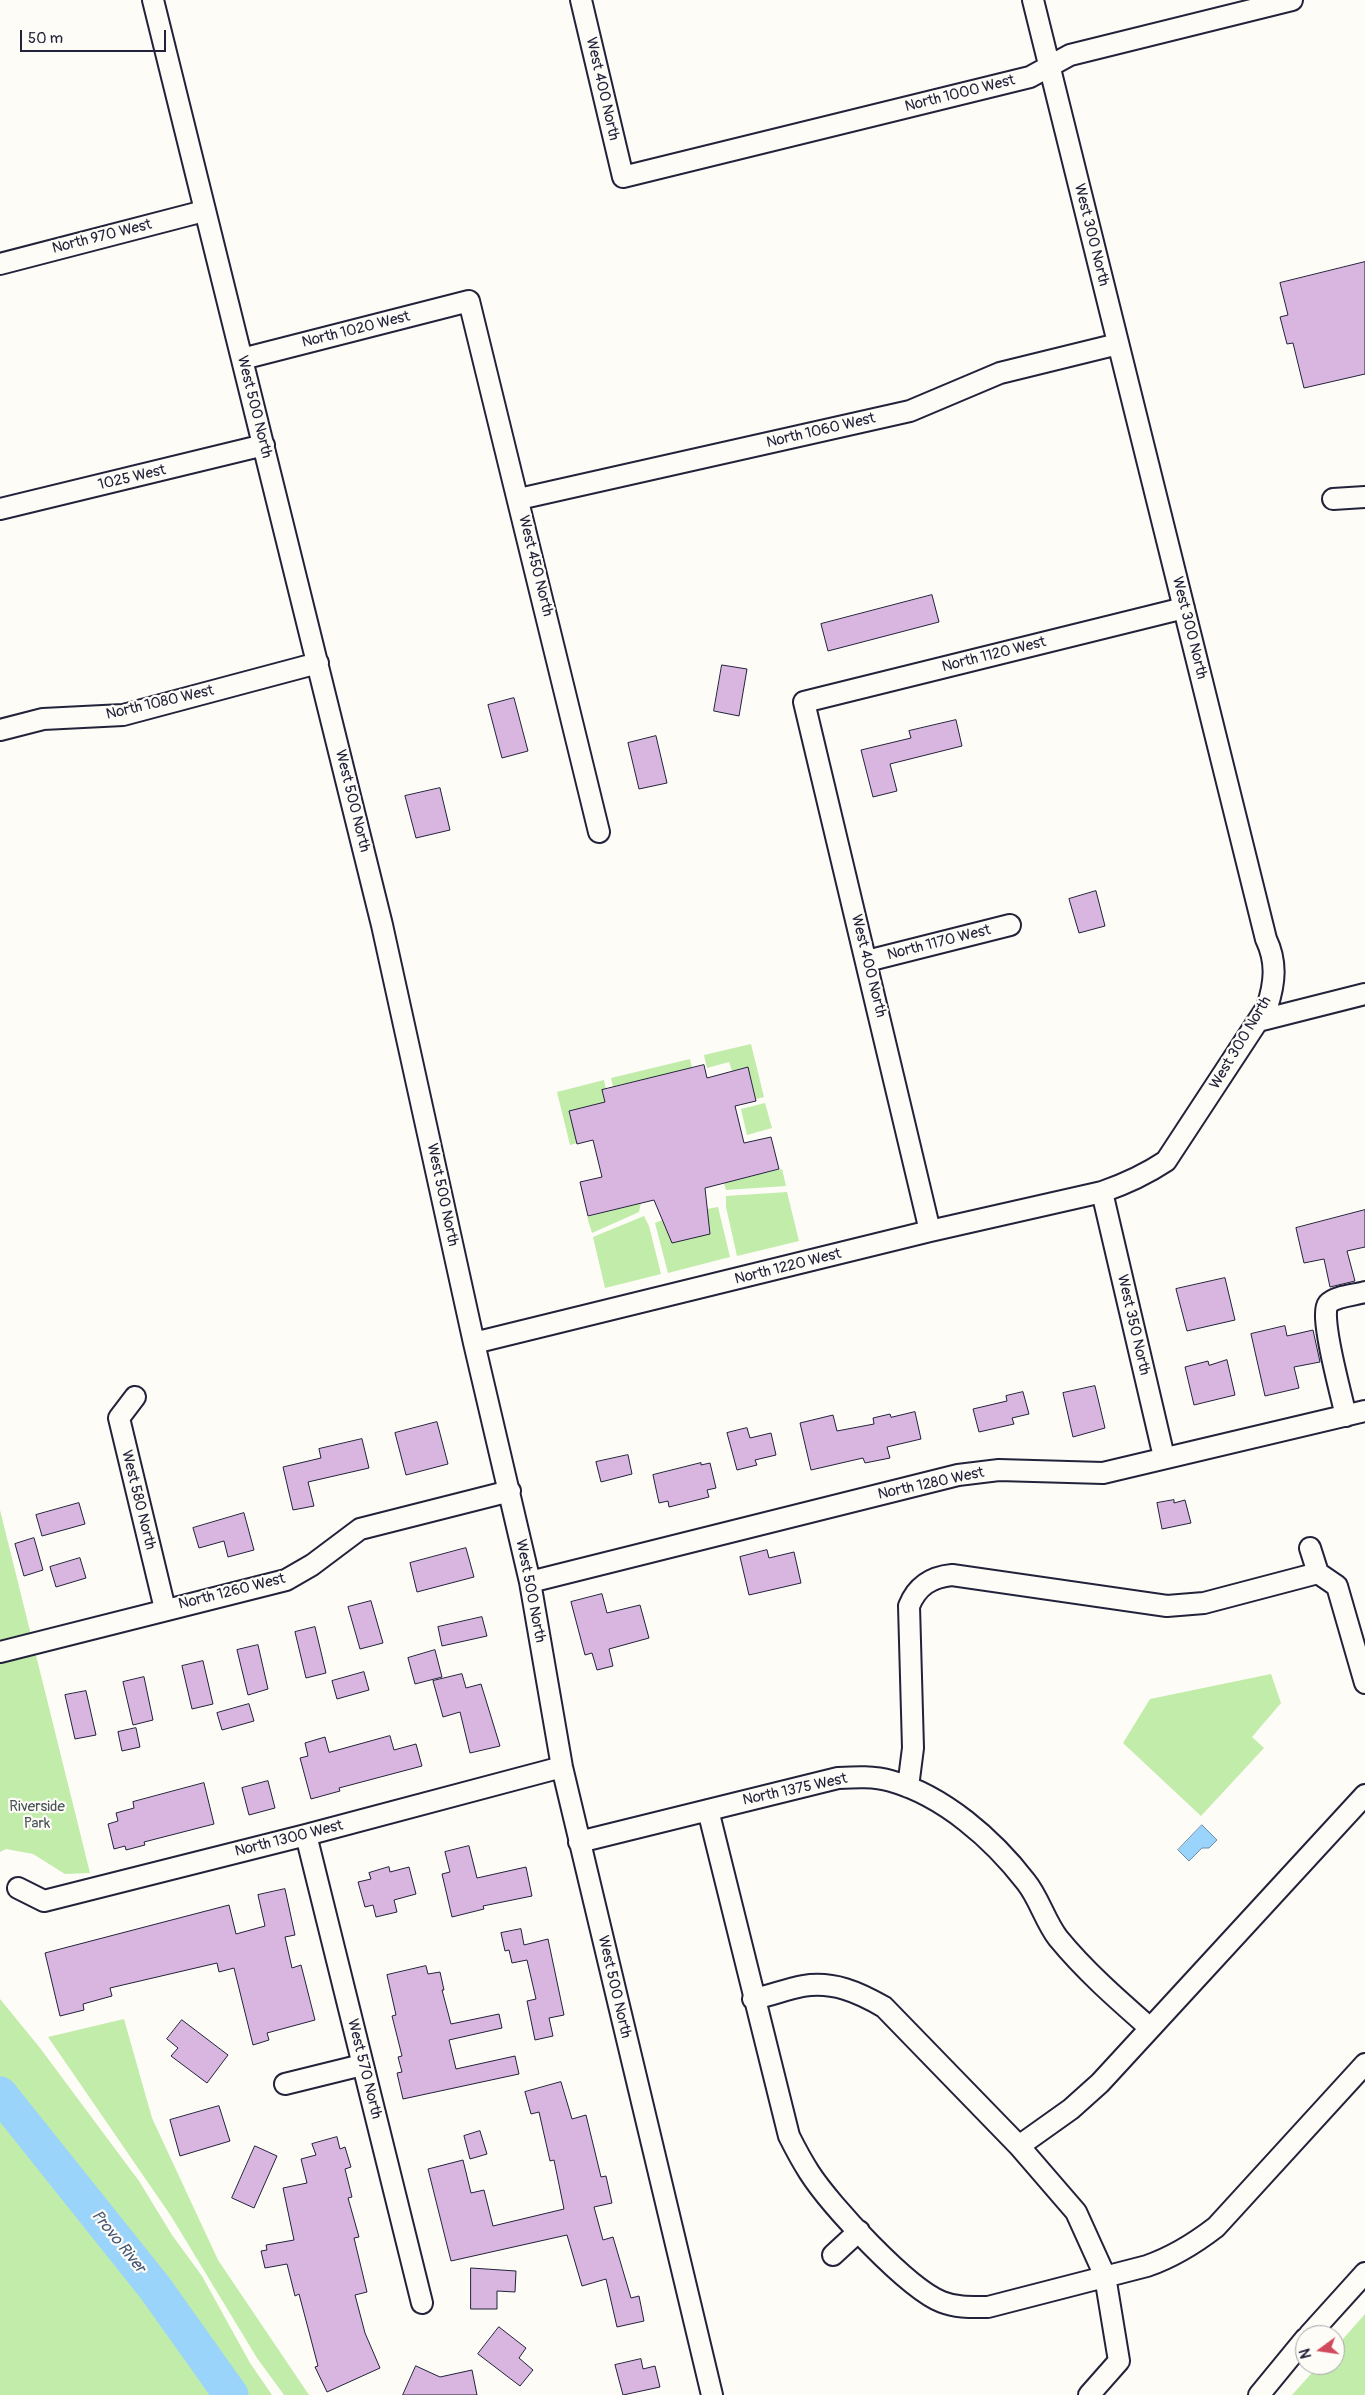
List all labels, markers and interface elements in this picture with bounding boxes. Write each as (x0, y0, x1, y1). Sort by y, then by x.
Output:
scale bar (22, 20, 169, 52)
text: 50 m (28, 29, 63, 48)
street label: West 400 North (581, 36, 623, 142)
street label: North 1000 West (903, 72, 1017, 116)
street label: West 300 North (1070, 182, 1112, 288)
street label: North 970 West (50, 216, 154, 258)
street label: North 1020 West (300, 308, 412, 352)
street label: West 500 North (233, 354, 275, 460)
street label: North 1060 West (765, 410, 877, 452)
street label: 1025 West (96, 461, 168, 495)
street label: West 450 North (514, 514, 556, 618)
street label: West 300 North (1168, 575, 1210, 681)
street label: North 1120 West (940, 633, 1048, 677)
street label: North 1080 West (104, 682, 216, 724)
street label: West 500 North (331, 748, 373, 854)
street label: West 400 North (847, 913, 889, 1019)
street label: North 1170 West (885, 921, 993, 965)
street label: West 300 North (1206, 993, 1276, 1093)
street label: West 500 North (422, 1142, 462, 1248)
street label: North 1220 West (733, 1245, 843, 1289)
street label: West 350 North (1113, 1273, 1153, 1377)
street label: West 580 North (117, 1448, 159, 1552)
street label: North 1280 West (876, 1464, 986, 1504)
street label: West 500 North (511, 1538, 549, 1644)
street label: North 1260 West (177, 1570, 287, 1614)
street label: North 1375 West (741, 1770, 849, 1810)
park label: Riverside Park (9, 1798, 65, 1833)
street label: North 1300 West (233, 1817, 345, 1861)
street label: West 500 North (593, 1934, 635, 2040)
street label: West 570 North (343, 2017, 385, 2121)
water label: Provo River (87, 2207, 149, 2277)
north arrow (1295, 2325, 1345, 2375)
text: N (1297, 2347, 1315, 2360)

